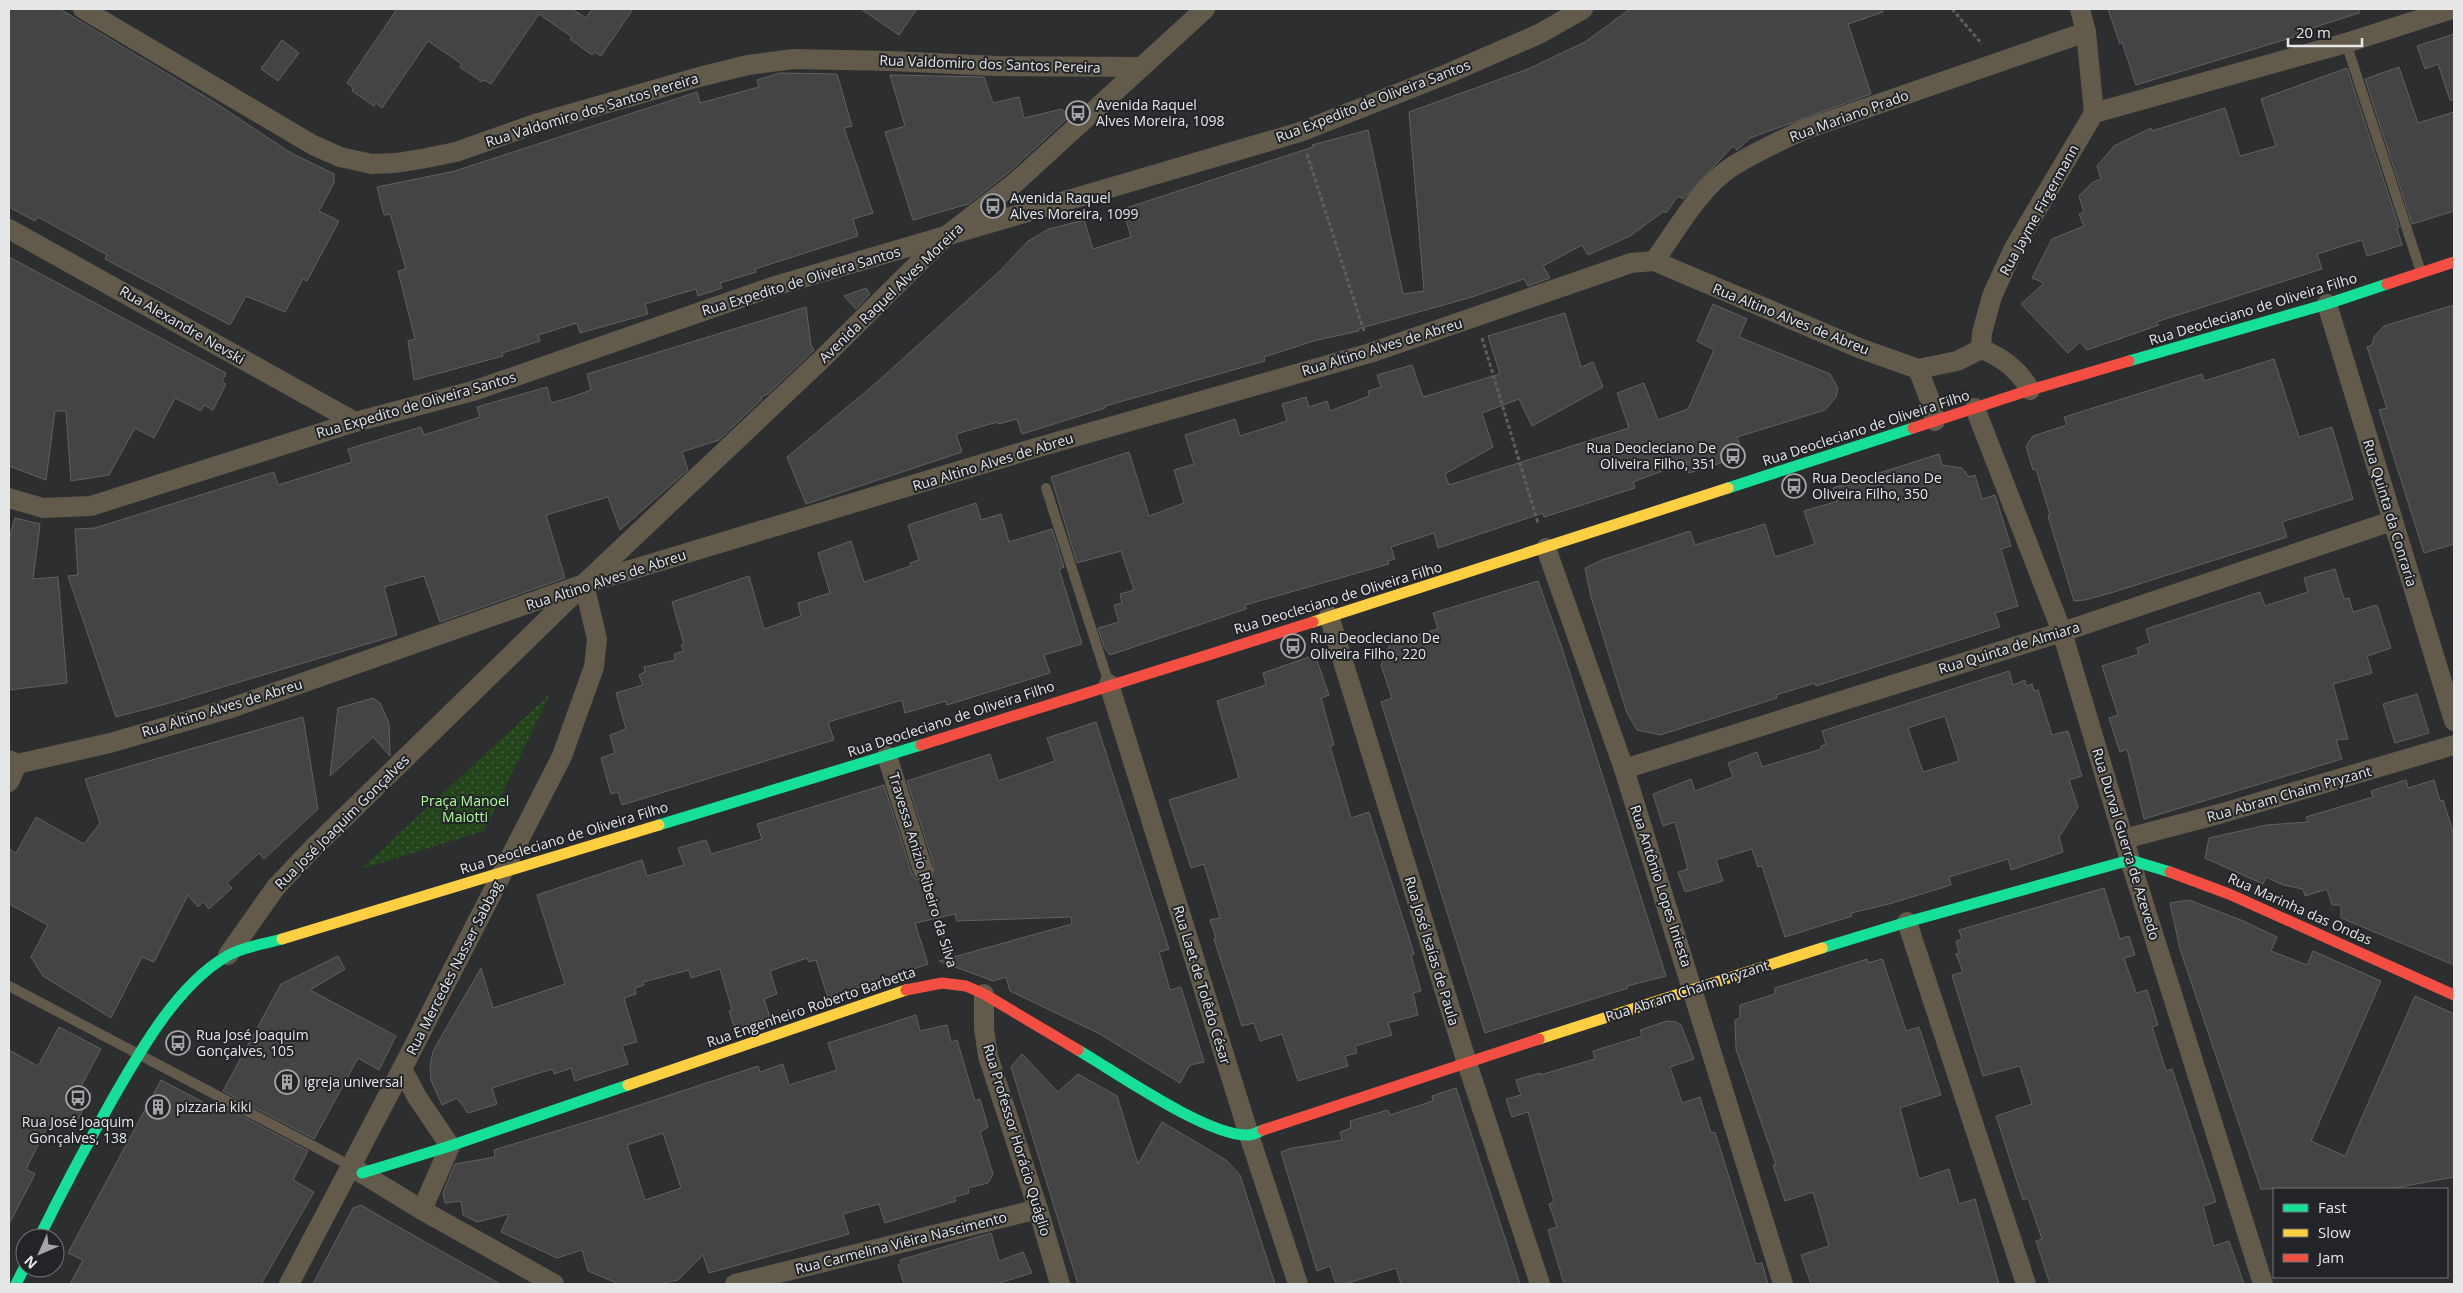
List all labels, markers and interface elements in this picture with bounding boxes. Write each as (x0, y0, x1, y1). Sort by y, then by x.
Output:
scale bar (2288, 15, 2362, 47)
text: 20 m (2296, 22, 2331, 42)
street label: Rua Valdomiro dos Santos Pereira (879, 50, 1101, 77)
street label: Rua Expedito de Oliveira Santos (1273, 54, 1473, 146)
street label: Rua Valdomiro dos Santos Pereira (483, 68, 701, 151)
street label: Rua Mariano Prado (1787, 85, 1911, 146)
place label: Avenida Raquel Alves Moreira, 1098 (1096, 95, 1224, 130)
bus stop icon: Avenida Raquel Alves Moreira, 1098 (1065, 100, 1091, 126)
street label: Rua Jayme Firgermann (1995, 141, 2083, 279)
place label: Avenida Raquel Alves Moreira, 1099 (1010, 188, 1138, 223)
bus stop icon: Avenida Raquel Alves Moreira, 1099 (980, 193, 1006, 219)
street label: Avenida Raquel Alves Moreira (814, 219, 967, 367)
street label: Rua Expedito de Oliveira Santos (699, 241, 903, 320)
street label: Rua Deocleciano de Oliveira Filho (2146, 268, 2359, 349)
street label: Rua Altino Alves de Abreu (1710, 278, 1872, 359)
street label: Rua Alexandre Nevski (116, 281, 248, 368)
street label: Rua Altino Alves de Abreu (1299, 313, 1465, 380)
street label: Rua Expedito de Oliveira Santos (314, 367, 518, 442)
street label: Rua Deocleciano de Oliveira Filho (1760, 385, 1972, 470)
street label: Rua Altino Alves de Abreu (910, 428, 1076, 495)
street label: Rua Quinta da Conraria (2359, 437, 2422, 589)
place label: Rua Deocleciano De Oliveira Filho, 351 (1586, 438, 1716, 473)
bus stop icon: Rua Deocleciano De Oliveira Filho, 351 (1720, 443, 1746, 469)
place label: Rua Deocleciano De Oliveira Filho, 350 (1812, 468, 1942, 503)
bus stop icon: Rua Deocleciano De Oliveira Filho, 350 (1781, 473, 1807, 499)
street label: Rua Altino Alves de Abreu (523, 545, 688, 614)
street label: Rua Deocleciano de Oliveira Filho (1231, 557, 1444, 638)
street label: Rua Quinta de Almiara (1936, 617, 2082, 678)
place label: Rua Deocleciano De Oliveira Filho, 220 (1310, 628, 1440, 663)
bus stop icon: Rua Deocleciano De Oliveira Filho, 220 (1280, 633, 1306, 659)
street label: Rua Altino Alves de Abreu (139, 674, 305, 741)
street label: Rua Deocleciano de Oliveira Filho (845, 676, 1057, 761)
street label: Rua Durval Guerra de Azevedo (2088, 746, 2165, 942)
street label: Rua José Joaquim Gonçalves (270, 750, 413, 893)
street label: Rua Abram Chaim Pryzant (2204, 761, 2373, 826)
street label: Travessa Anizio Ribeiro da Silva (885, 770, 962, 970)
park label: Praça Manoel Maiotti (421, 791, 509, 826)
street label: Rua Deocleciano de Oliveira Filho (457, 797, 670, 878)
street label: Rua Antônio Lopes Iniesta (1626, 802, 1697, 969)
street label: Rua Marinha das Ondas (2225, 868, 2376, 949)
street label: Rua José Isaías de Paula (1401, 874, 1464, 1028)
street label: Rua Mercedes Nasser Sabbag (401, 877, 506, 1058)
street label: Rua Laet de Tolêdo César (1169, 903, 1236, 1067)
street label: Rua Abram Chaim Pryzant (1603, 955, 1771, 1026)
street label: Rua Engenheiro Roberto Barbetta (704, 962, 918, 1051)
place label: Rua José Joaquim Gonçalves, 105 (196, 1025, 309, 1060)
bus stop icon: Rua José Joaquim Gonçalves, 105 (165, 1030, 191, 1056)
street label: Rua Professor Horácio Quáglio (979, 1042, 1056, 1238)
building icon: igreja universal (274, 1069, 300, 1095)
place label: igreja universal (304, 1072, 403, 1091)
bus stop icon: Rua José Joaquim Gonçalves, 138 (65, 1085, 91, 1111)
building icon: pizzaria kiki (145, 1094, 171, 1120)
place label: pizzaria kiki (176, 1097, 251, 1116)
place label: Rua José Joaquim Gonçalves, 138 (22, 1112, 134, 1147)
legend (2273, 1188, 2448, 1278)
text: Fast (2318, 1197, 2347, 1217)
street label: Rua Carmelina Viêira Nascimento (793, 1207, 1009, 1278)
text: Slow (2318, 1222, 2351, 1242)
north arrow (15, 1228, 65, 1278)
text: Jam (2316, 1247, 2344, 1267)
text: N (20, 1252, 41, 1273)

